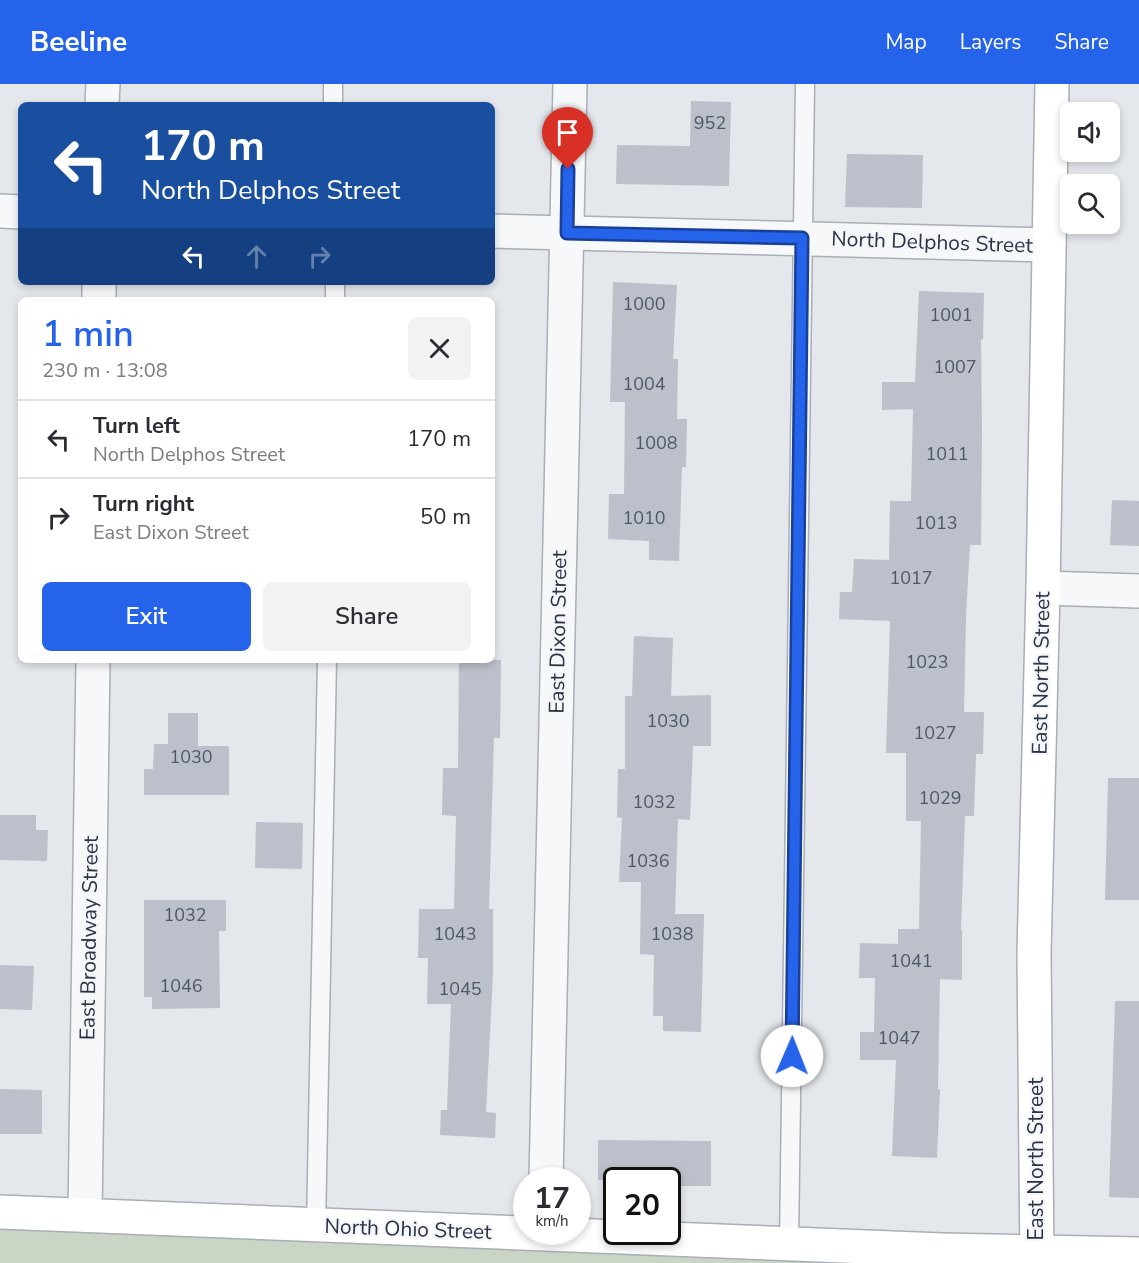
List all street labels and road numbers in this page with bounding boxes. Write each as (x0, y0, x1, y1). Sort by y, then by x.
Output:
street label: North Delphos Street (831, 224, 1034, 260)
street label: East Dixon Street (543, 549, 573, 714)
street label: East North Street (1026, 591, 1056, 755)
street label: East Broadway Street (73, 835, 105, 1041)
street label: East North Street (1022, 1077, 1050, 1241)
street label: North Ohio Street (324, 1212, 493, 1246)

